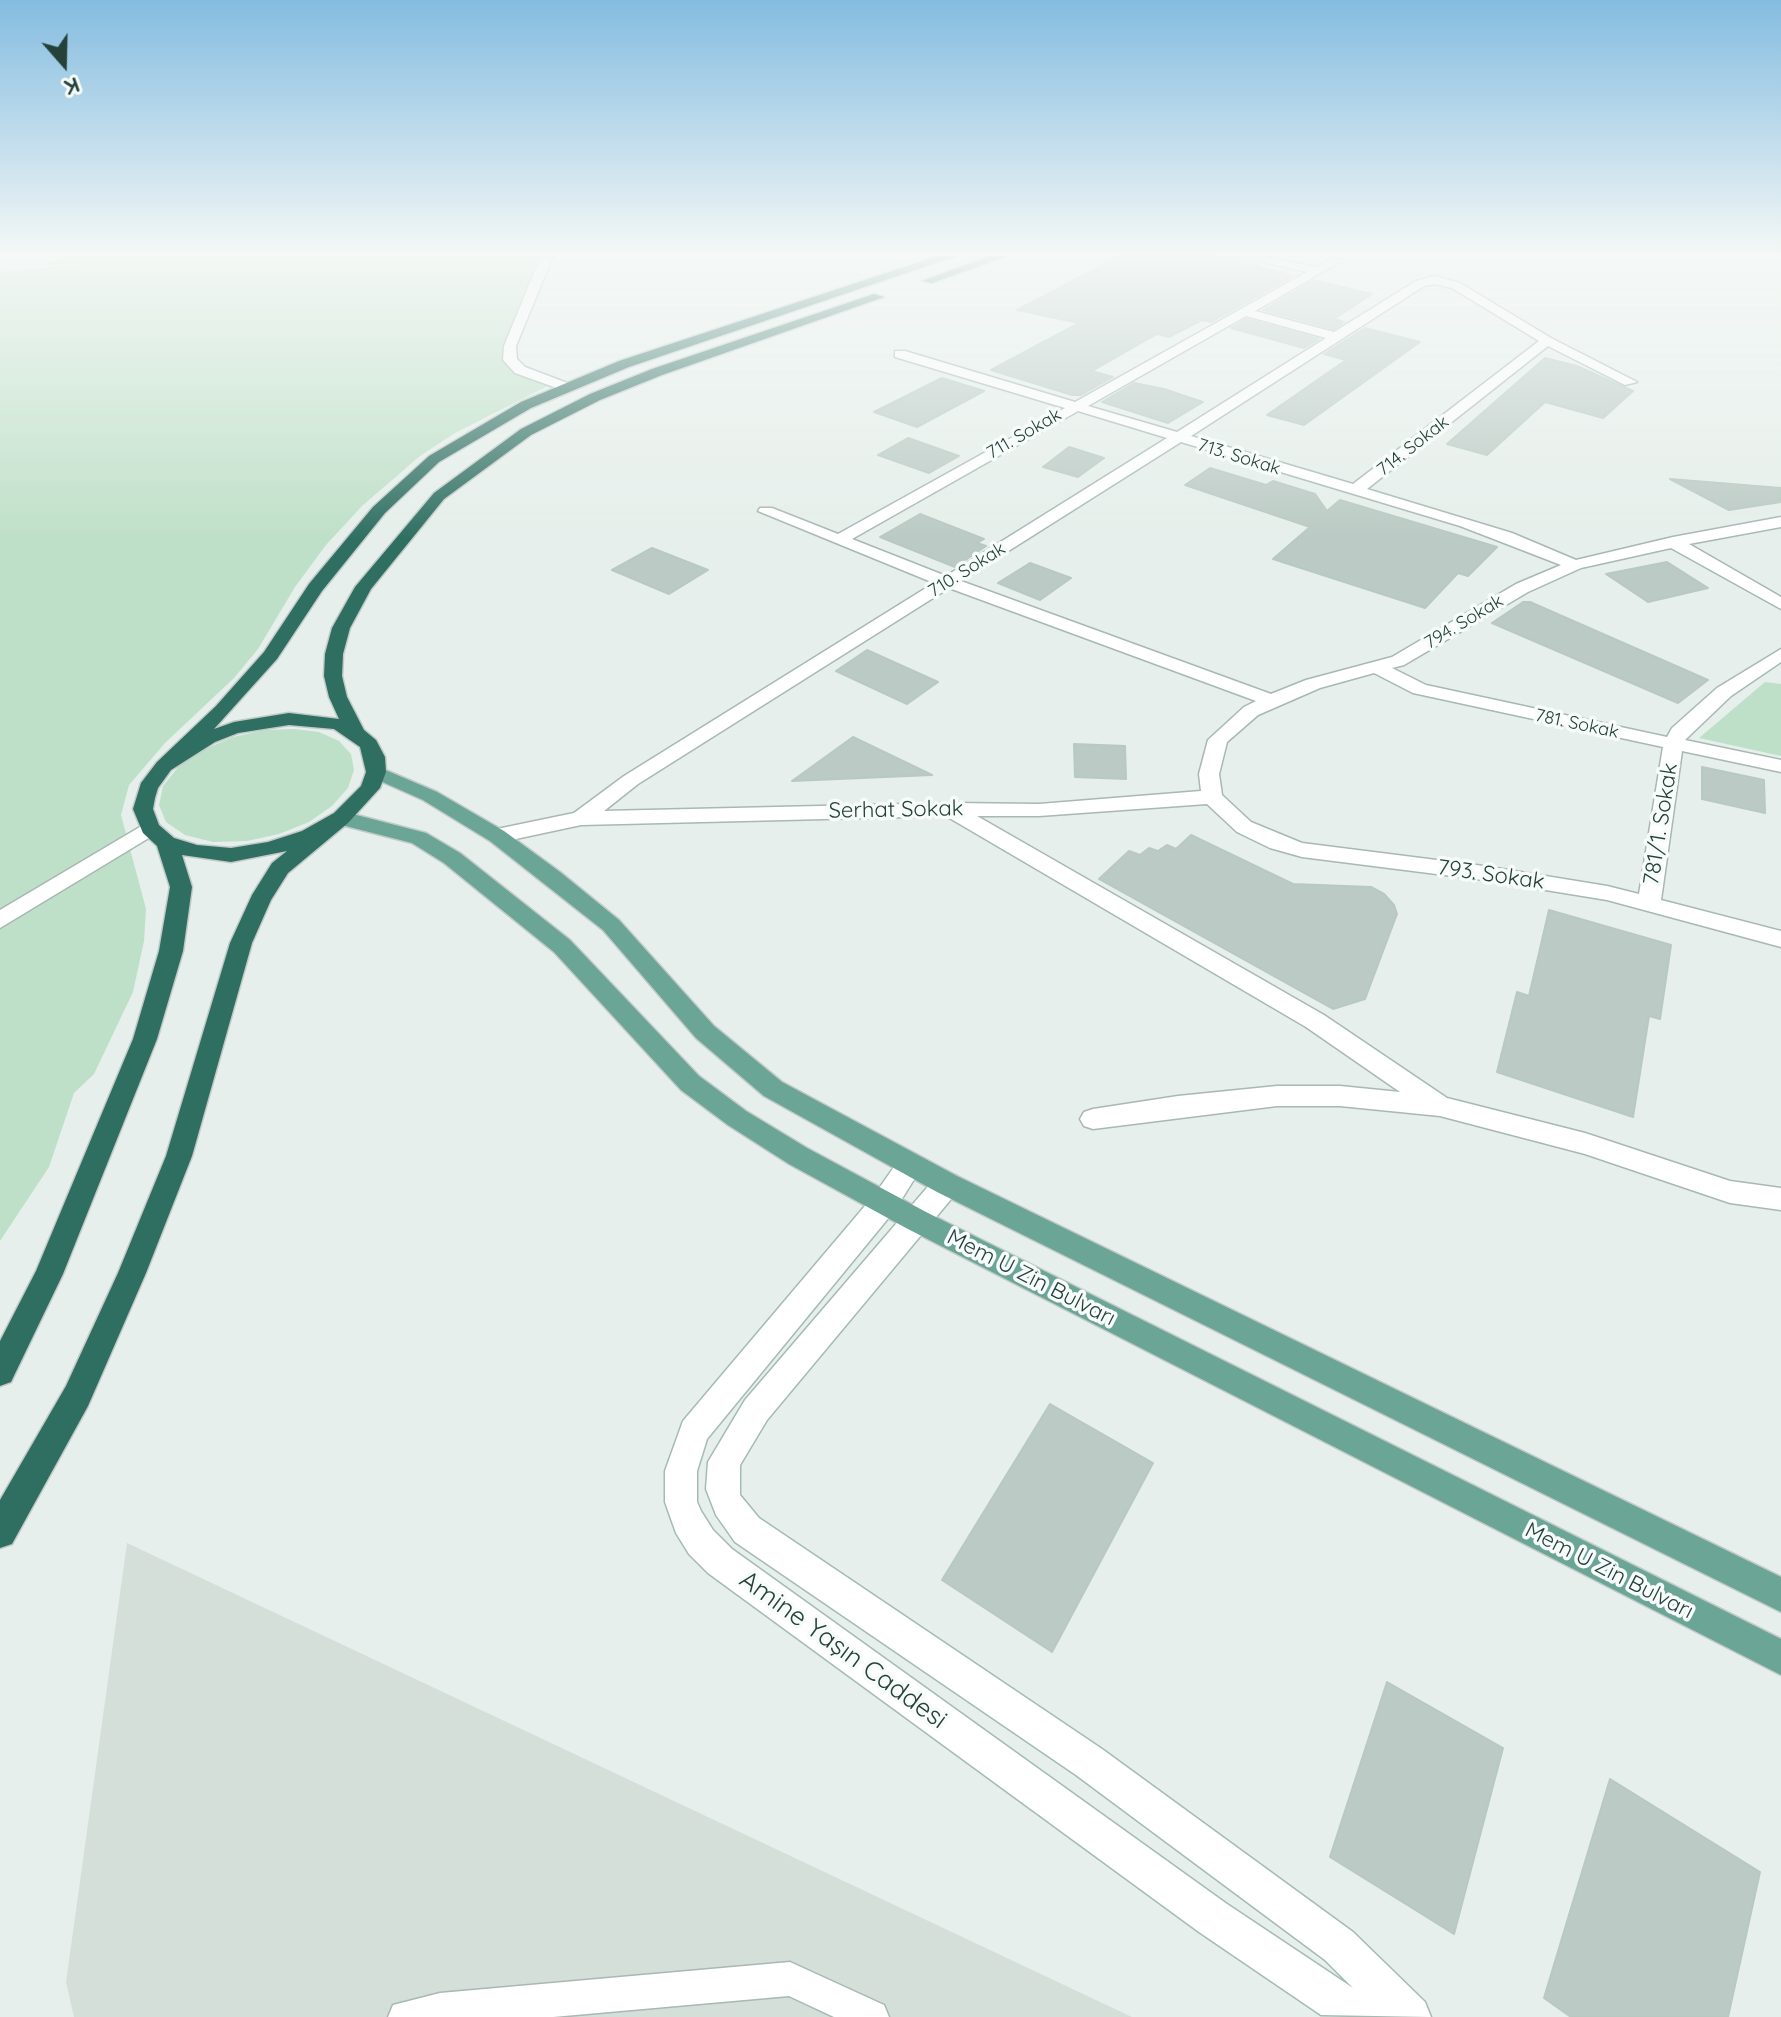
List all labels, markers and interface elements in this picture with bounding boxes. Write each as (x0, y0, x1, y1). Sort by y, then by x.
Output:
north arrow (24, 24, 104, 104)
text: K (61, 71, 84, 102)
street label: 711. Sokak (983, 404, 1065, 464)
street label: 714. Sokak (1373, 411, 1453, 481)
street label: 713. Sokak (1195, 434, 1283, 480)
street label: 710. Sokak (925, 538, 1009, 602)
street label: 794. Sokak (1421, 590, 1507, 654)
street label: 781. Sokak (1533, 705, 1621, 743)
street label: 781/1. Sokak (1638, 761, 1684, 887)
street label: Serhat Sokak (828, 796, 964, 824)
street label: 793. Sokak (1436, 854, 1546, 896)
street label: Mem U Zin Bulvarı (942, 1224, 1120, 1332)
street label: Mem U Zin Bulvarı (1520, 1517, 1698, 1625)
street label: Amine Yaşın Caddesi (733, 1564, 953, 1736)

